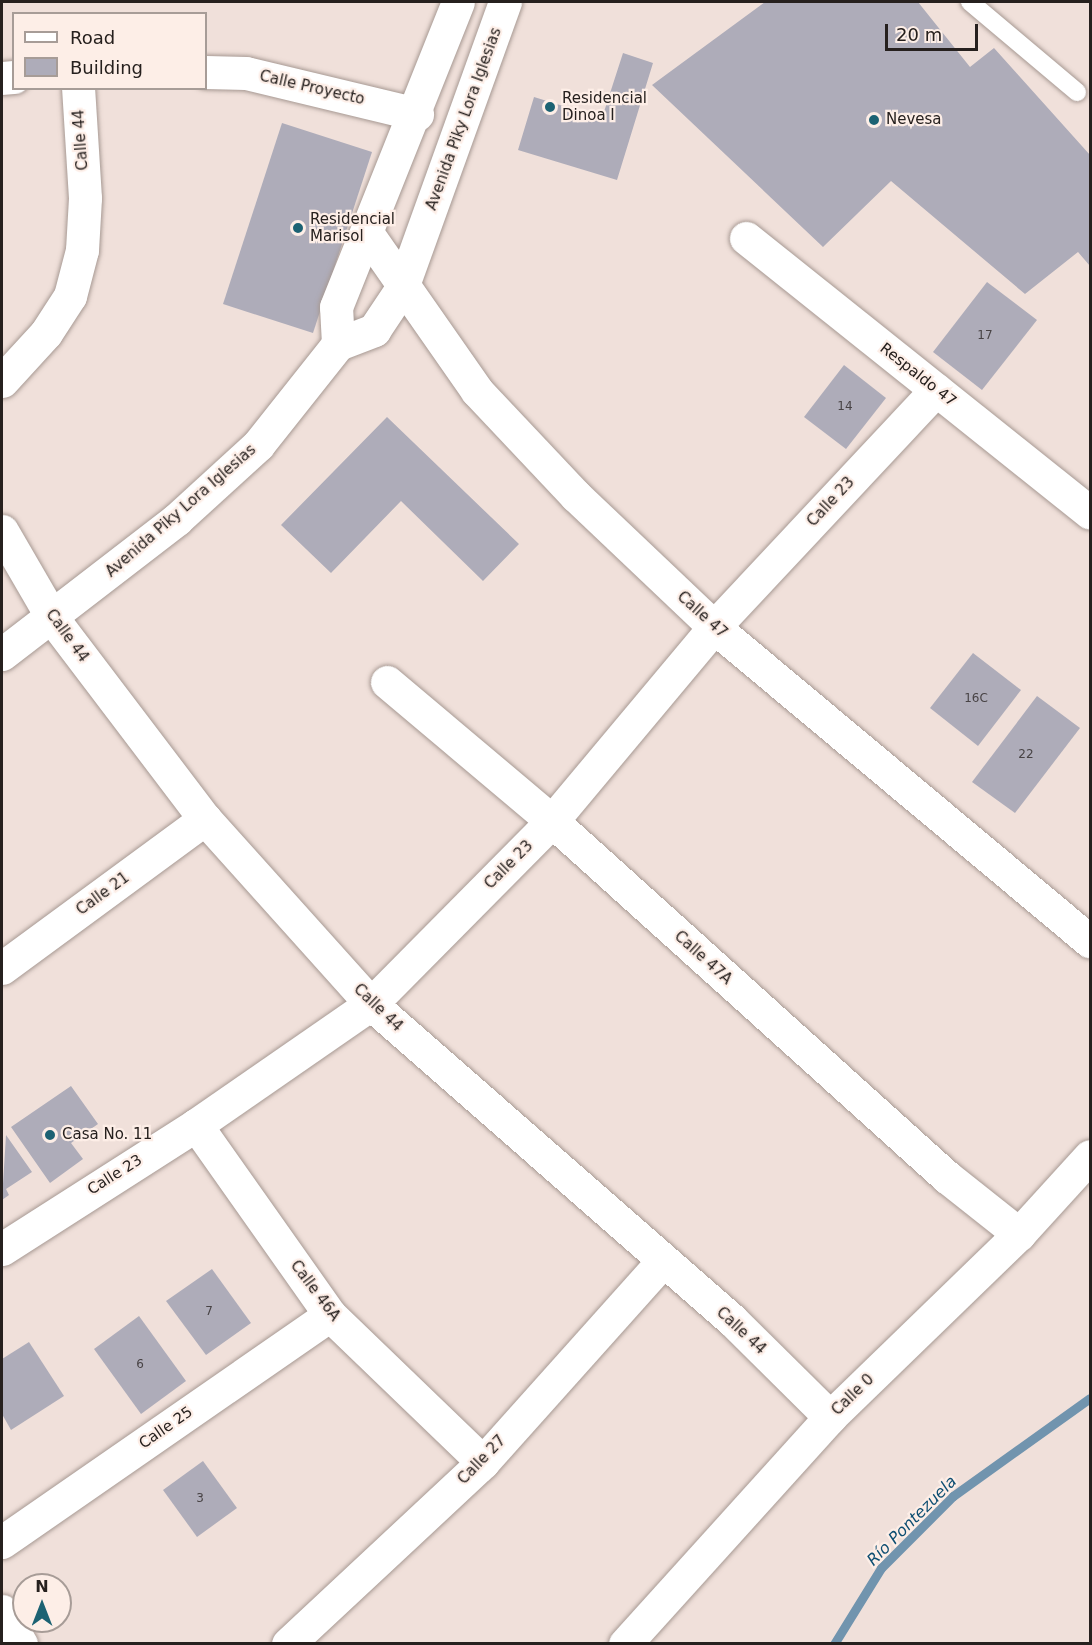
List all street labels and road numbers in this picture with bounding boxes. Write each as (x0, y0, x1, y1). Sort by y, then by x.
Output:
street label: Avenida Piky Lora Iglesias (423, 25, 505, 213)
street label: Calle Proyecto (258, 67, 366, 109)
street label: Calle 44 (70, 109, 92, 171)
street label: Respaldo 47 (876, 340, 960, 410)
street label: Avenida Piky Lora Iglesias (102, 441, 260, 581)
street label: Calle 23 (804, 474, 858, 530)
street label: Calle 47 (673, 588, 731, 642)
street label: Calle 44 (42, 606, 92, 666)
street label: Calle 23 (481, 837, 537, 893)
street label: Calle 21 (73, 869, 133, 919)
street label: Calle 47A (670, 927, 736, 989)
street label: Calle 44 (350, 980, 406, 1036)
street label: Calle 23 (84, 1151, 146, 1199)
street label: Calle 46A (286, 1257, 344, 1325)
street label: Calle 44 (713, 1304, 769, 1358)
street label: Calle 0 (828, 1371, 878, 1419)
street label: Calle 25 (136, 1403, 196, 1453)
street label: Calle 27 (454, 1432, 510, 1488)

